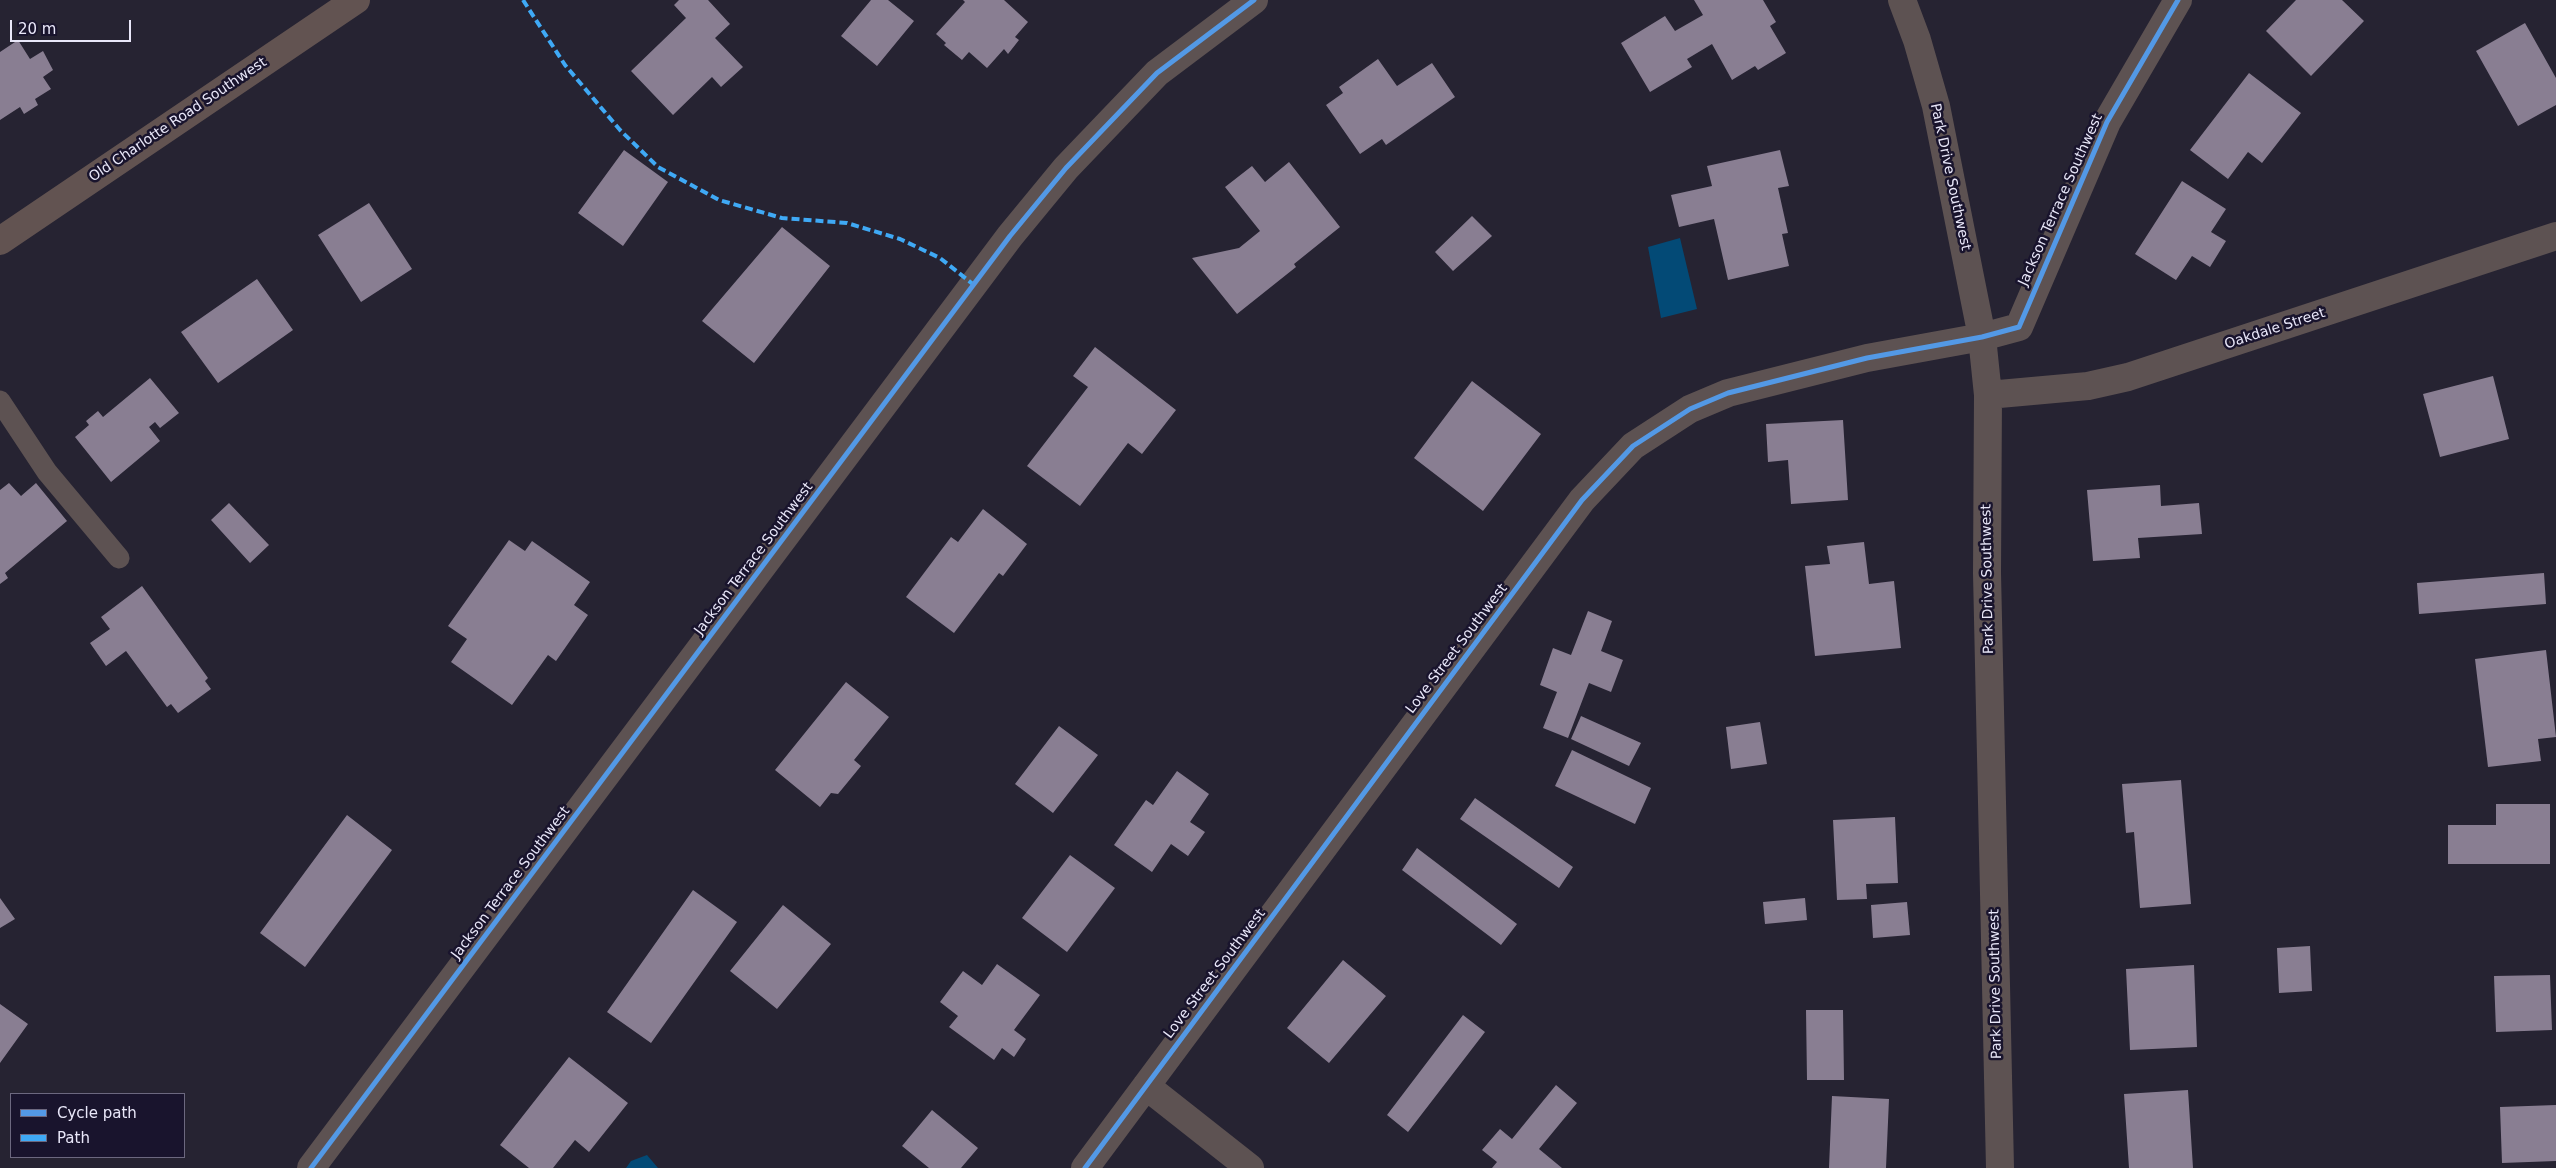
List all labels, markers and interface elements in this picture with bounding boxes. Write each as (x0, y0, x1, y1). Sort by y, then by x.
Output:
scale bar (12, 10, 134, 42)
text: 20 m (18, 20, 56, 38)
street label: Old Charlotte Road Southwest (86, 54, 270, 186)
street label: Park Drive Southwest (1926, 102, 1974, 252)
street label: Jackson Terrace Southwest (2015, 111, 2107, 289)
street label: Oakdale Street (2223, 305, 2327, 353)
street label: Jackson Terrace Southwest (691, 479, 817, 639)
street label: Park Drive Southwest (1978, 504, 1998, 654)
street label: Love Street Southwest (1403, 581, 1511, 717)
street label: Jackson Terrace Southwest (448, 803, 574, 963)
street label: Love Street Southwest (1161, 906, 1269, 1042)
street label: Park Drive Southwest (1986, 909, 2006, 1059)
legend (10, 1093, 185, 1158)
text: Cycle path (57, 1104, 137, 1122)
text: Path (57, 1129, 90, 1147)

